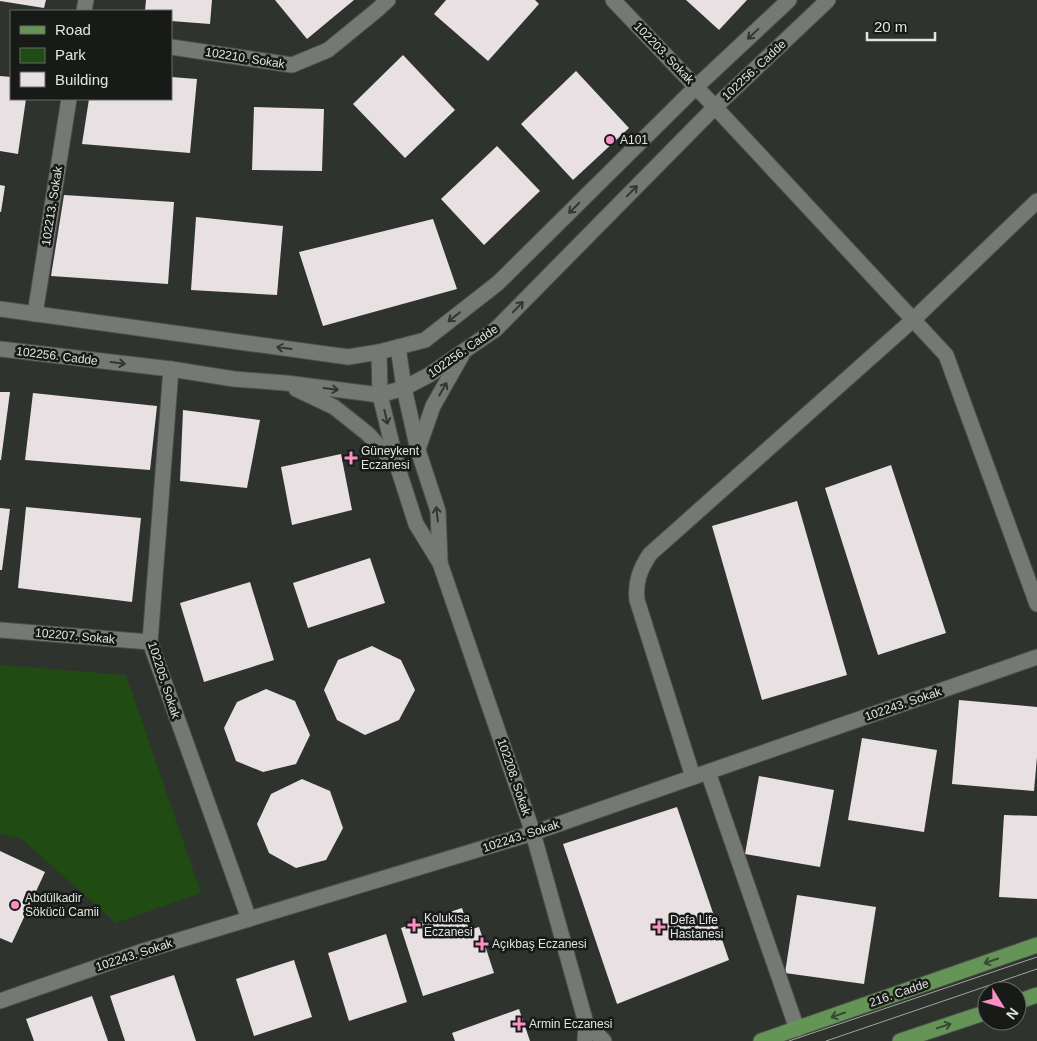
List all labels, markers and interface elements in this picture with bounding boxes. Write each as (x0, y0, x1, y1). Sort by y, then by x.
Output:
legend (10, 10, 172, 100)
scale bar (867, 10, 934, 42)
text: 20 m (874, 18, 907, 35)
street label: 102203. Sokak (631, 19, 698, 87)
text: Road (55, 21, 91, 38)
one-way arrow (747, 28, 760, 40)
street label: 102256. Cadde (719, 37, 789, 103)
street label: 102210. Sokak (204, 45, 287, 71)
text: Park (55, 46, 86, 63)
text: Building (55, 71, 108, 88)
place label: A101 (620, 133, 648, 147)
marker: A101 (604, 134, 616, 146)
street label: 102213. Sokak (39, 164, 65, 247)
one-way arrow (626, 185, 638, 197)
one-way arrow (568, 202, 580, 214)
one-way arrow (512, 301, 524, 313)
one-way arrow (447, 312, 461, 322)
street label: 102256. Cadde (425, 322, 501, 380)
one-way arrow (277, 343, 293, 353)
street label: 102256. Cadde (15, 344, 99, 368)
one-way arrow (110, 358, 126, 368)
one-way arrow (438, 383, 448, 397)
one-way arrow (323, 384, 339, 394)
one-way arrow (382, 409, 391, 425)
place label: Güneykent Eczanesi (361, 444, 420, 472)
marker: Güneykent Eczanesi (345, 452, 357, 464)
one-way arrow (432, 507, 442, 523)
street label: 102207. Sokak (35, 626, 116, 647)
street label: 102205. Sokak (145, 640, 183, 721)
street label: 102243. Sokak (863, 684, 944, 724)
street label: 102208. Sokak (494, 737, 534, 818)
street label: 102243. Sokak (481, 817, 562, 855)
place label: Abdülkadir Sökücü Camii (25, 891, 99, 919)
marker: Abdülkadir Sökücü Camii (9, 899, 21, 911)
place label: Kolukısa Eczanesi (424, 911, 473, 939)
place label: Defa Life Hastanesi (670, 913, 723, 941)
marker: Kolukısa Eczanesi (408, 919, 420, 931)
marker: Defa Life Hastanesi (652, 920, 666, 934)
street label: 102243. Sokak (94, 936, 175, 974)
place label: Açıkbaş Eczanesi (492, 937, 587, 951)
marker: Açıkbaş Eczanesi (476, 938, 488, 950)
one-way arrow (984, 957, 999, 966)
street label: 216. Cadde (867, 976, 931, 1010)
north arrow (977, 981, 1027, 1031)
text: N (1003, 1005, 1022, 1023)
one-way arrow (830, 1011, 846, 1020)
place label: Armin Eczanesi (529, 1017, 612, 1031)
marker: Armin Eczanesi (513, 1018, 525, 1030)
one-way arrow (935, 1021, 951, 1031)

